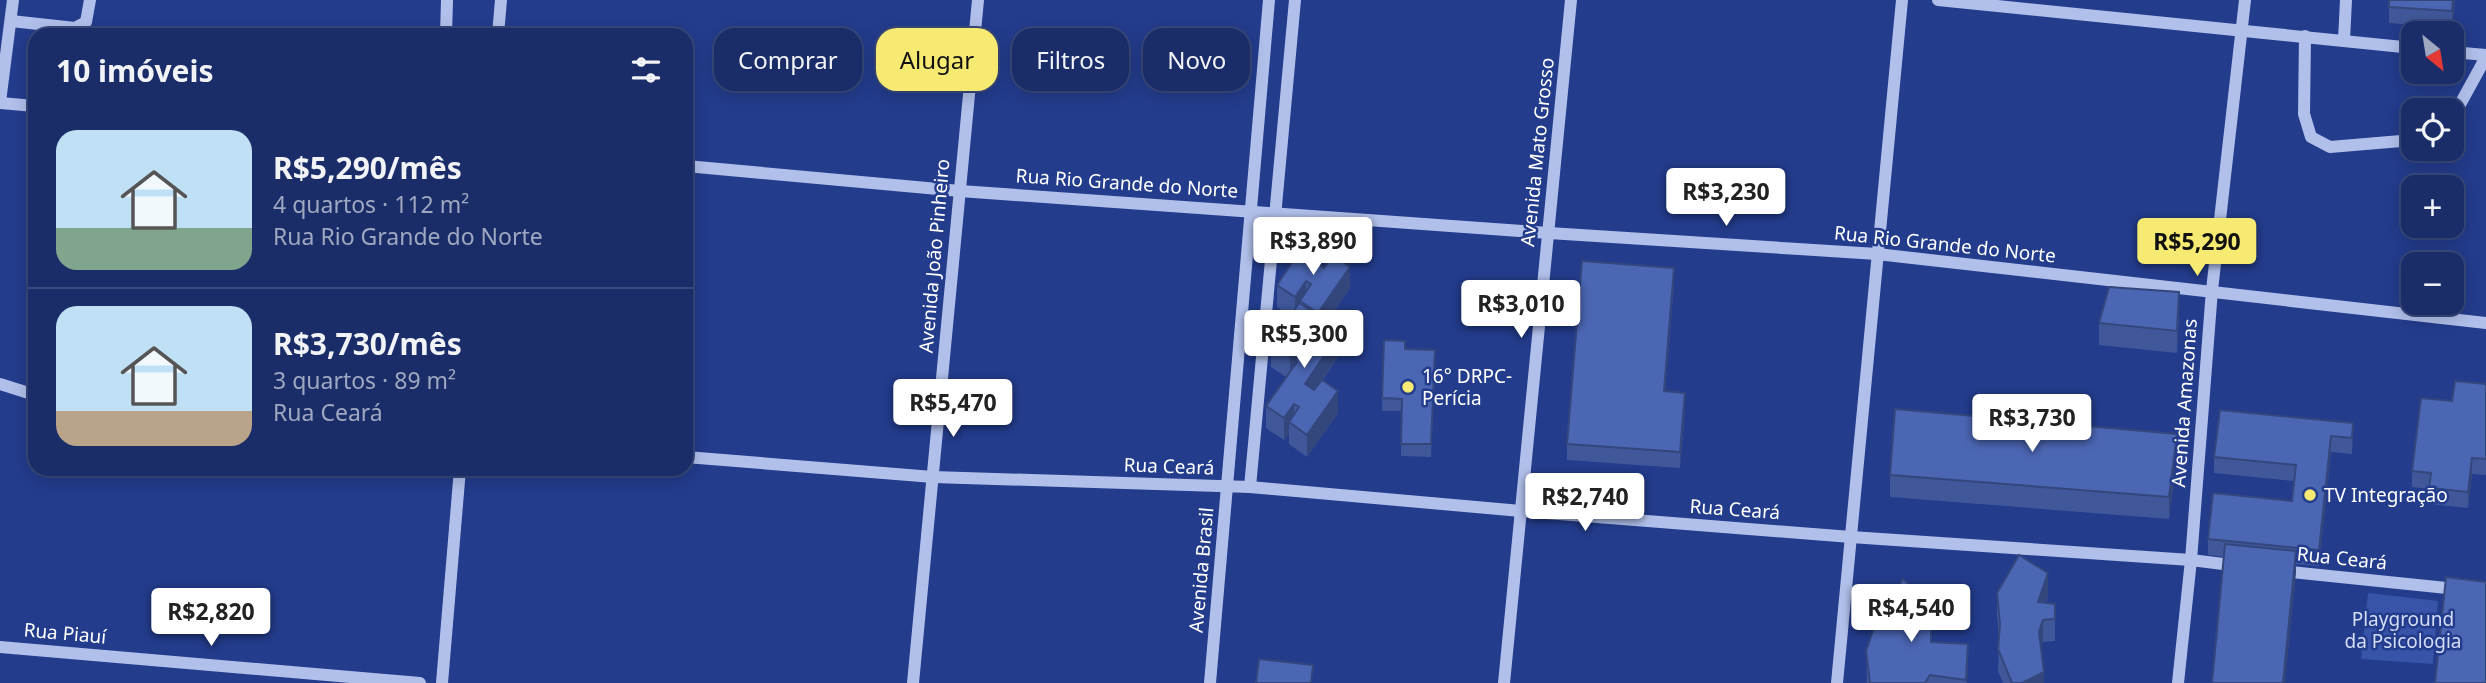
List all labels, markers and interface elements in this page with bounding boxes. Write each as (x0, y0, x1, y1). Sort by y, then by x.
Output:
north arrow (2401, 21, 2464, 84)
map controls (2401, 21, 2464, 315)
chip: Comprar (714, 28, 862, 91)
chip: Alugar (876, 28, 998, 91)
chip: Filtros (1012, 28, 1129, 91)
chip: Novo (1143, 28, 1250, 91)
text: 10 imóveis (56, 50, 214, 91)
icon: filters (627, 51, 665, 89)
street label: Avenida Mato Grosso (1514, 56, 1560, 248)
button: locate (2401, 98, 2464, 161)
text: R$5,290/mês (273, 147, 462, 188)
icon: home (112, 158, 196, 242)
street label: Avenida João Pinheiro (913, 158, 955, 354)
street label: Rua Rio Grande do Norte (1015, 162, 1239, 204)
pin: R$3,230 (1661, 168, 1791, 228)
text: R$3,230 (1682, 175, 1770, 207)
button: + (2401, 175, 2464, 238)
text: 4 quartos · 112 m² (273, 188, 469, 220)
pin: R$3,890 (1248, 218, 1378, 277)
pin: R$5,290 (2132, 218, 2262, 278)
street label: Rua Rio Grande do Norte (1833, 219, 2057, 269)
text: Rua Rio Grande do Norte (273, 220, 543, 252)
text: R$3,890 (1269, 224, 1357, 256)
text: R$5,290 (2153, 225, 2241, 257)
button: − (2401, 252, 2464, 315)
pin: R$3,010 (1456, 280, 1586, 340)
text: R$3,010 (1477, 287, 1565, 319)
pin: R$5,300 (1239, 310, 1369, 370)
text: R$5,300 (1260, 317, 1348, 349)
street label: Avenida Amazonas (2165, 318, 2203, 488)
text: R$3,730/mês (273, 323, 462, 364)
icon: home (112, 334, 196, 418)
place label: 16° DRPC- Perícia (1422, 363, 1512, 411)
text: 3 quartos · 89 m² (273, 364, 456, 396)
marker: 16° DRPC- Perícia (1400, 379, 1416, 395)
pin: R$5,470 (888, 380, 1018, 439)
text: R$5,470 (909, 386, 997, 418)
pin: R$3,730 (1967, 394, 2097, 454)
text: Rua Ceará (273, 396, 383, 428)
text: R$3,730 (1988, 401, 2076, 433)
street label: Rua Ceará (1123, 451, 1215, 481)
pin: R$2,740 (1520, 474, 1650, 533)
text: R$2,740 (1541, 480, 1629, 512)
place label: TV Integração (2324, 482, 2448, 508)
marker: TV Integração (2302, 487, 2318, 503)
street label: Rua Ceará (1689, 493, 1781, 525)
street label: Avenida Brasil (1183, 506, 1219, 634)
street label: Rua Ceará (2296, 540, 2388, 576)
pin: R$4,540 (1846, 584, 1976, 644)
pin: R$2,820 (146, 588, 276, 648)
text: R$4,540 (1867, 591, 1955, 623)
text: R$2,820 (167, 595, 255, 627)
park label: Playground da Psicologia (2344, 606, 2462, 654)
street label: Rua Piauí (23, 616, 108, 650)

